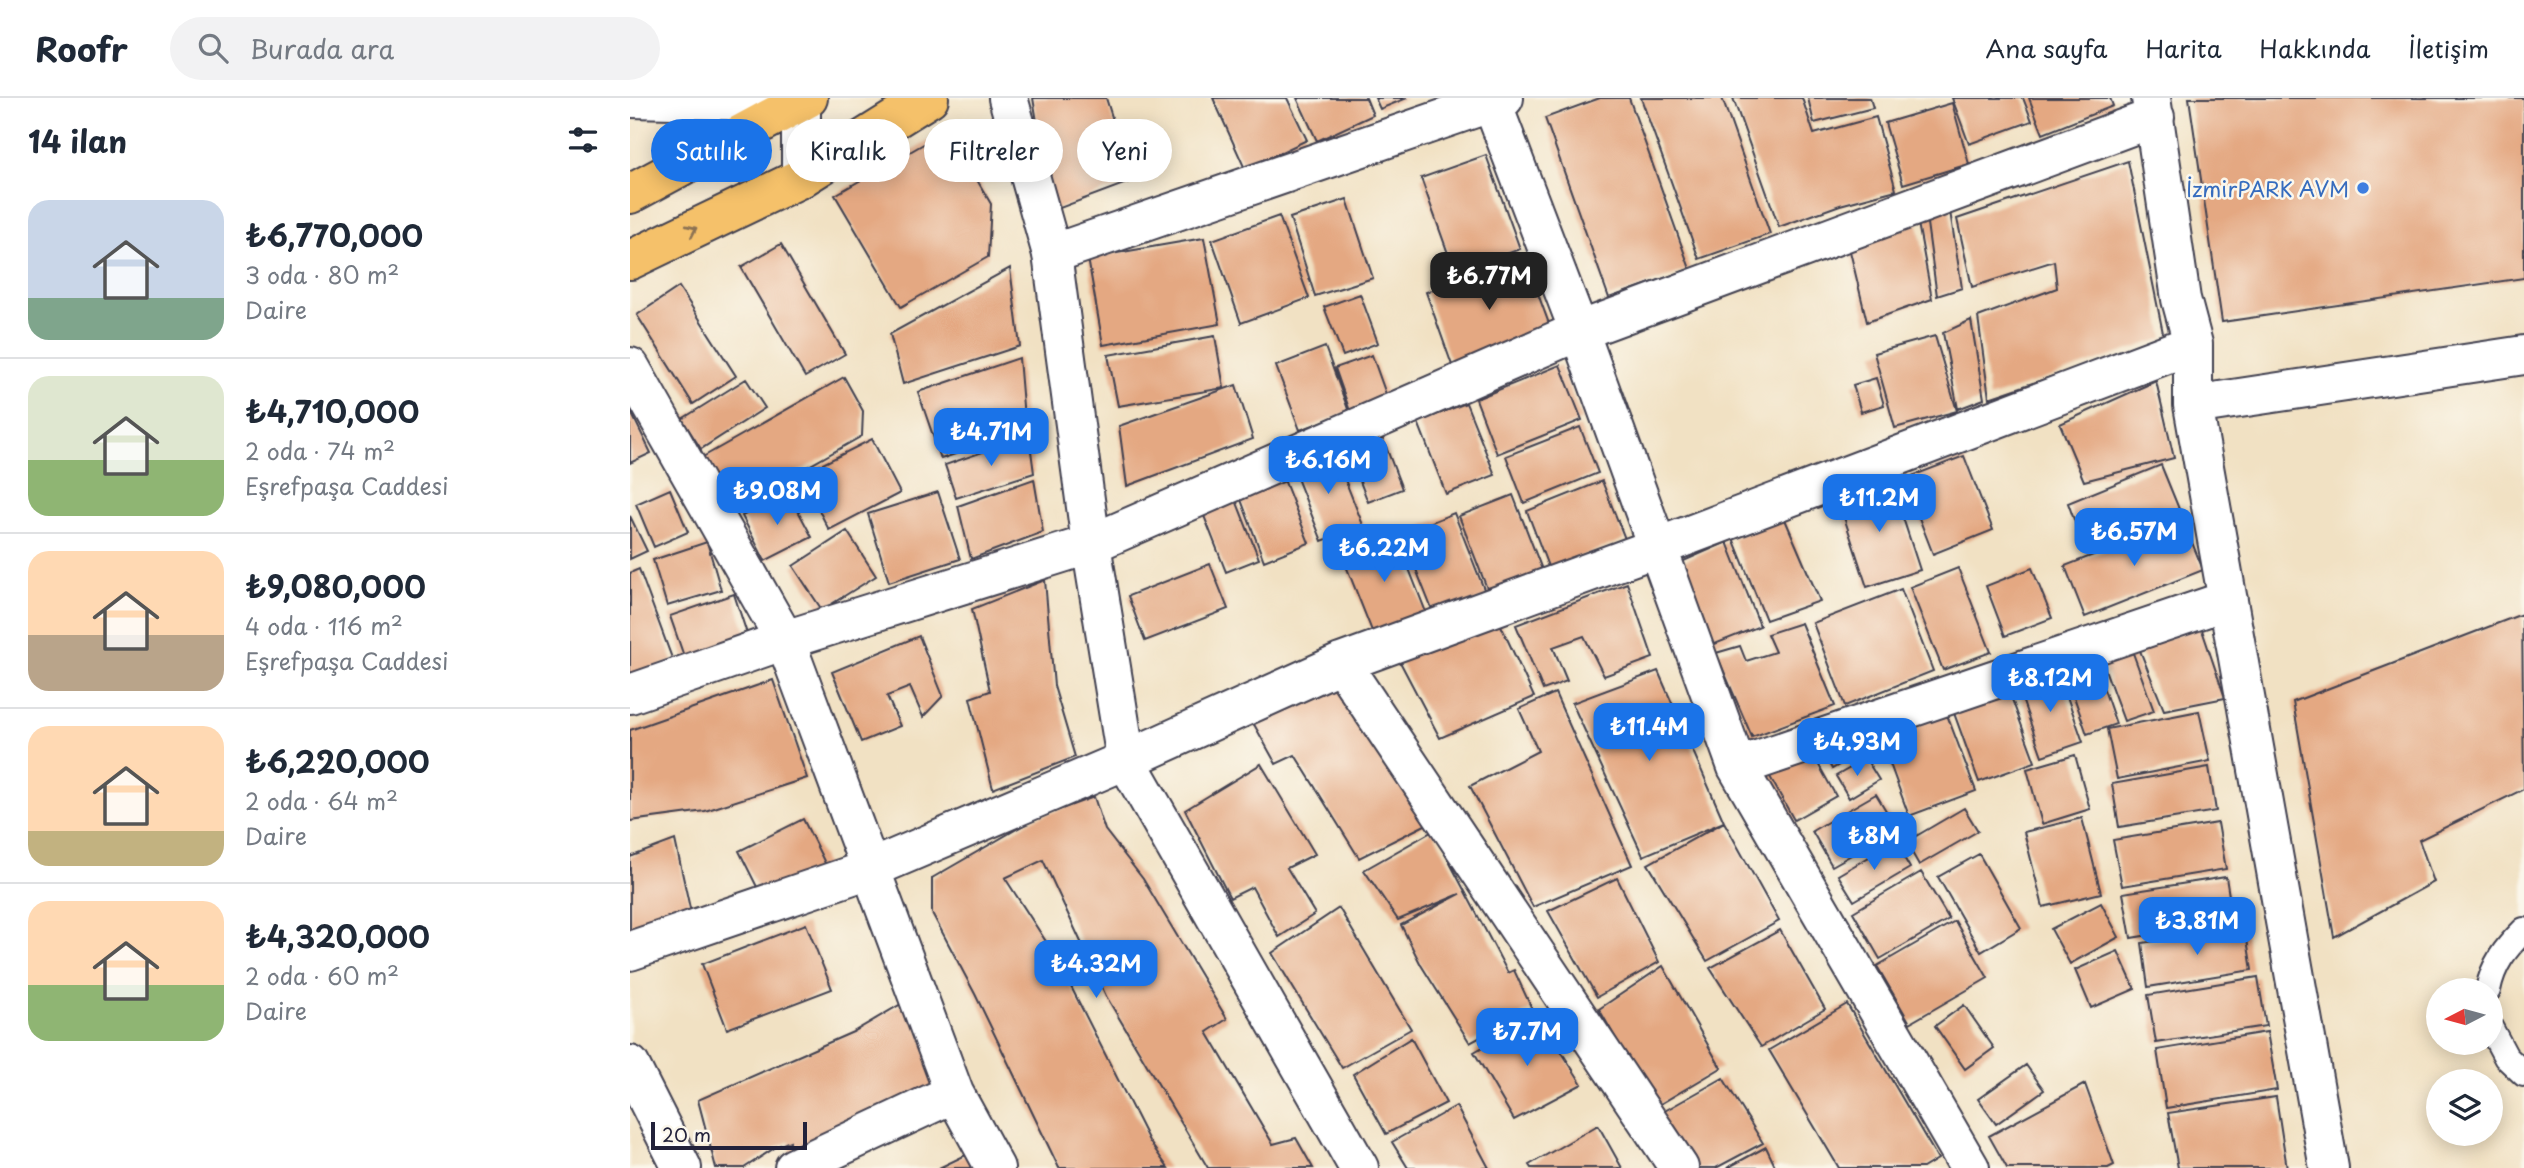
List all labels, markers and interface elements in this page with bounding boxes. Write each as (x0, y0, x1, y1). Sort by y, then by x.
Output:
search box (170, 17, 660, 80)
text: Roofr (35, 23, 128, 73)
icon: search (194, 29, 232, 67)
text: Burada ara (250, 29, 394, 68)
text: Ana sayfa (1986, 30, 2107, 66)
text: Harita (2145, 30, 2222, 66)
text: Hakkında (2260, 30, 2370, 66)
text: İletişim (2408, 30, 2489, 66)
text: 14 ilan (28, 118, 127, 163)
chip: Satılık (651, 119, 772, 182)
chip: Kiralık (786, 119, 910, 182)
chip: Filtreler (924, 119, 1063, 182)
chip: Yeni (1077, 119, 1172, 182)
icon: filters (564, 121, 602, 159)
place label: İzmirPARK AVM (2186, 172, 2349, 204)
marker: İzmirPARK AVM (2355, 180, 2371, 196)
text: ₺6,770,000 (245, 212, 423, 257)
one-way arrow (685, 224, 697, 238)
icon: home (84, 228, 168, 312)
pin: ₺6.77M (1432, 252, 1546, 312)
text: 3 oda · 80 m² (245, 257, 399, 292)
text: ₺6.77M (1446, 257, 1532, 292)
text: Daire (245, 292, 307, 327)
text: ₺4,710,000 (245, 388, 419, 433)
icon: home (84, 404, 168, 488)
pin: ₺4.71M (934, 408, 1048, 468)
text: ₺4.71M (950, 413, 1032, 448)
text: 2 oda · 74 m² (245, 433, 395, 468)
pin: ₺6.16M (1271, 436, 1385, 496)
text: ₺6.16M (1285, 441, 1371, 476)
text: Eşrefpaşa Caddesi (245, 468, 448, 503)
pin: ₺9.08M (720, 468, 834, 527)
text: ₺9.08M (733, 472, 821, 507)
pin: ₺11.2M (1822, 474, 1936, 534)
text: ₺11.2M (1839, 479, 1919, 514)
pin: ₺6.57M (2077, 508, 2191, 568)
text: ₺6.57M (2091, 513, 2177, 548)
pin: ₺6.22M (1327, 524, 1441, 584)
text: ₺6.22M (1339, 529, 1429, 564)
text: ₺9,080,000 (245, 563, 426, 608)
icon: home (84, 579, 168, 663)
text: 4 oda · 116 m² (245, 608, 403, 643)
text: Eşrefpaşa Caddesi (245, 643, 448, 678)
pin: ₺8.12M (1993, 654, 2107, 714)
text: ₺8.12M (2007, 659, 2093, 694)
pin: ₺11.4M (1592, 704, 1706, 763)
text: ₺11.4M (1610, 708, 1688, 743)
pin: ₺4.93M (1800, 718, 1914, 778)
text: ₺4.93M (1813, 723, 1901, 758)
text: ₺6,220,000 (245, 738, 430, 783)
icon: home (84, 754, 168, 838)
text: 2 oda · 64 m² (245, 783, 398, 818)
pin: ₺8M (1840, 812, 1908, 872)
text: ₺8M (1848, 817, 1900, 852)
text: Daire (245, 818, 307, 853)
pin: ₺3.81M (2140, 898, 2254, 957)
text: ₺3.81M (2155, 902, 2239, 937)
text: ₺4,320,000 (245, 913, 430, 958)
icon: home (84, 929, 168, 1013)
pin: ₺4.32M (1039, 940, 1153, 1000)
text: ₺4.32M (1050, 945, 1142, 980)
text: 2 oda · 60 m² (245, 958, 399, 993)
north arrow (2426, 978, 2502, 1055)
map controls (2426, 978, 2503, 1146)
text: Daire (245, 993, 307, 1028)
pin: ₺7.7M (1478, 1009, 1576, 1068)
text: ₺7.7M (1492, 1013, 1562, 1048)
button: layers (2426, 1069, 2503, 1146)
scale bar (651, 1119, 807, 1151)
text: 20 m (662, 1120, 711, 1148)

